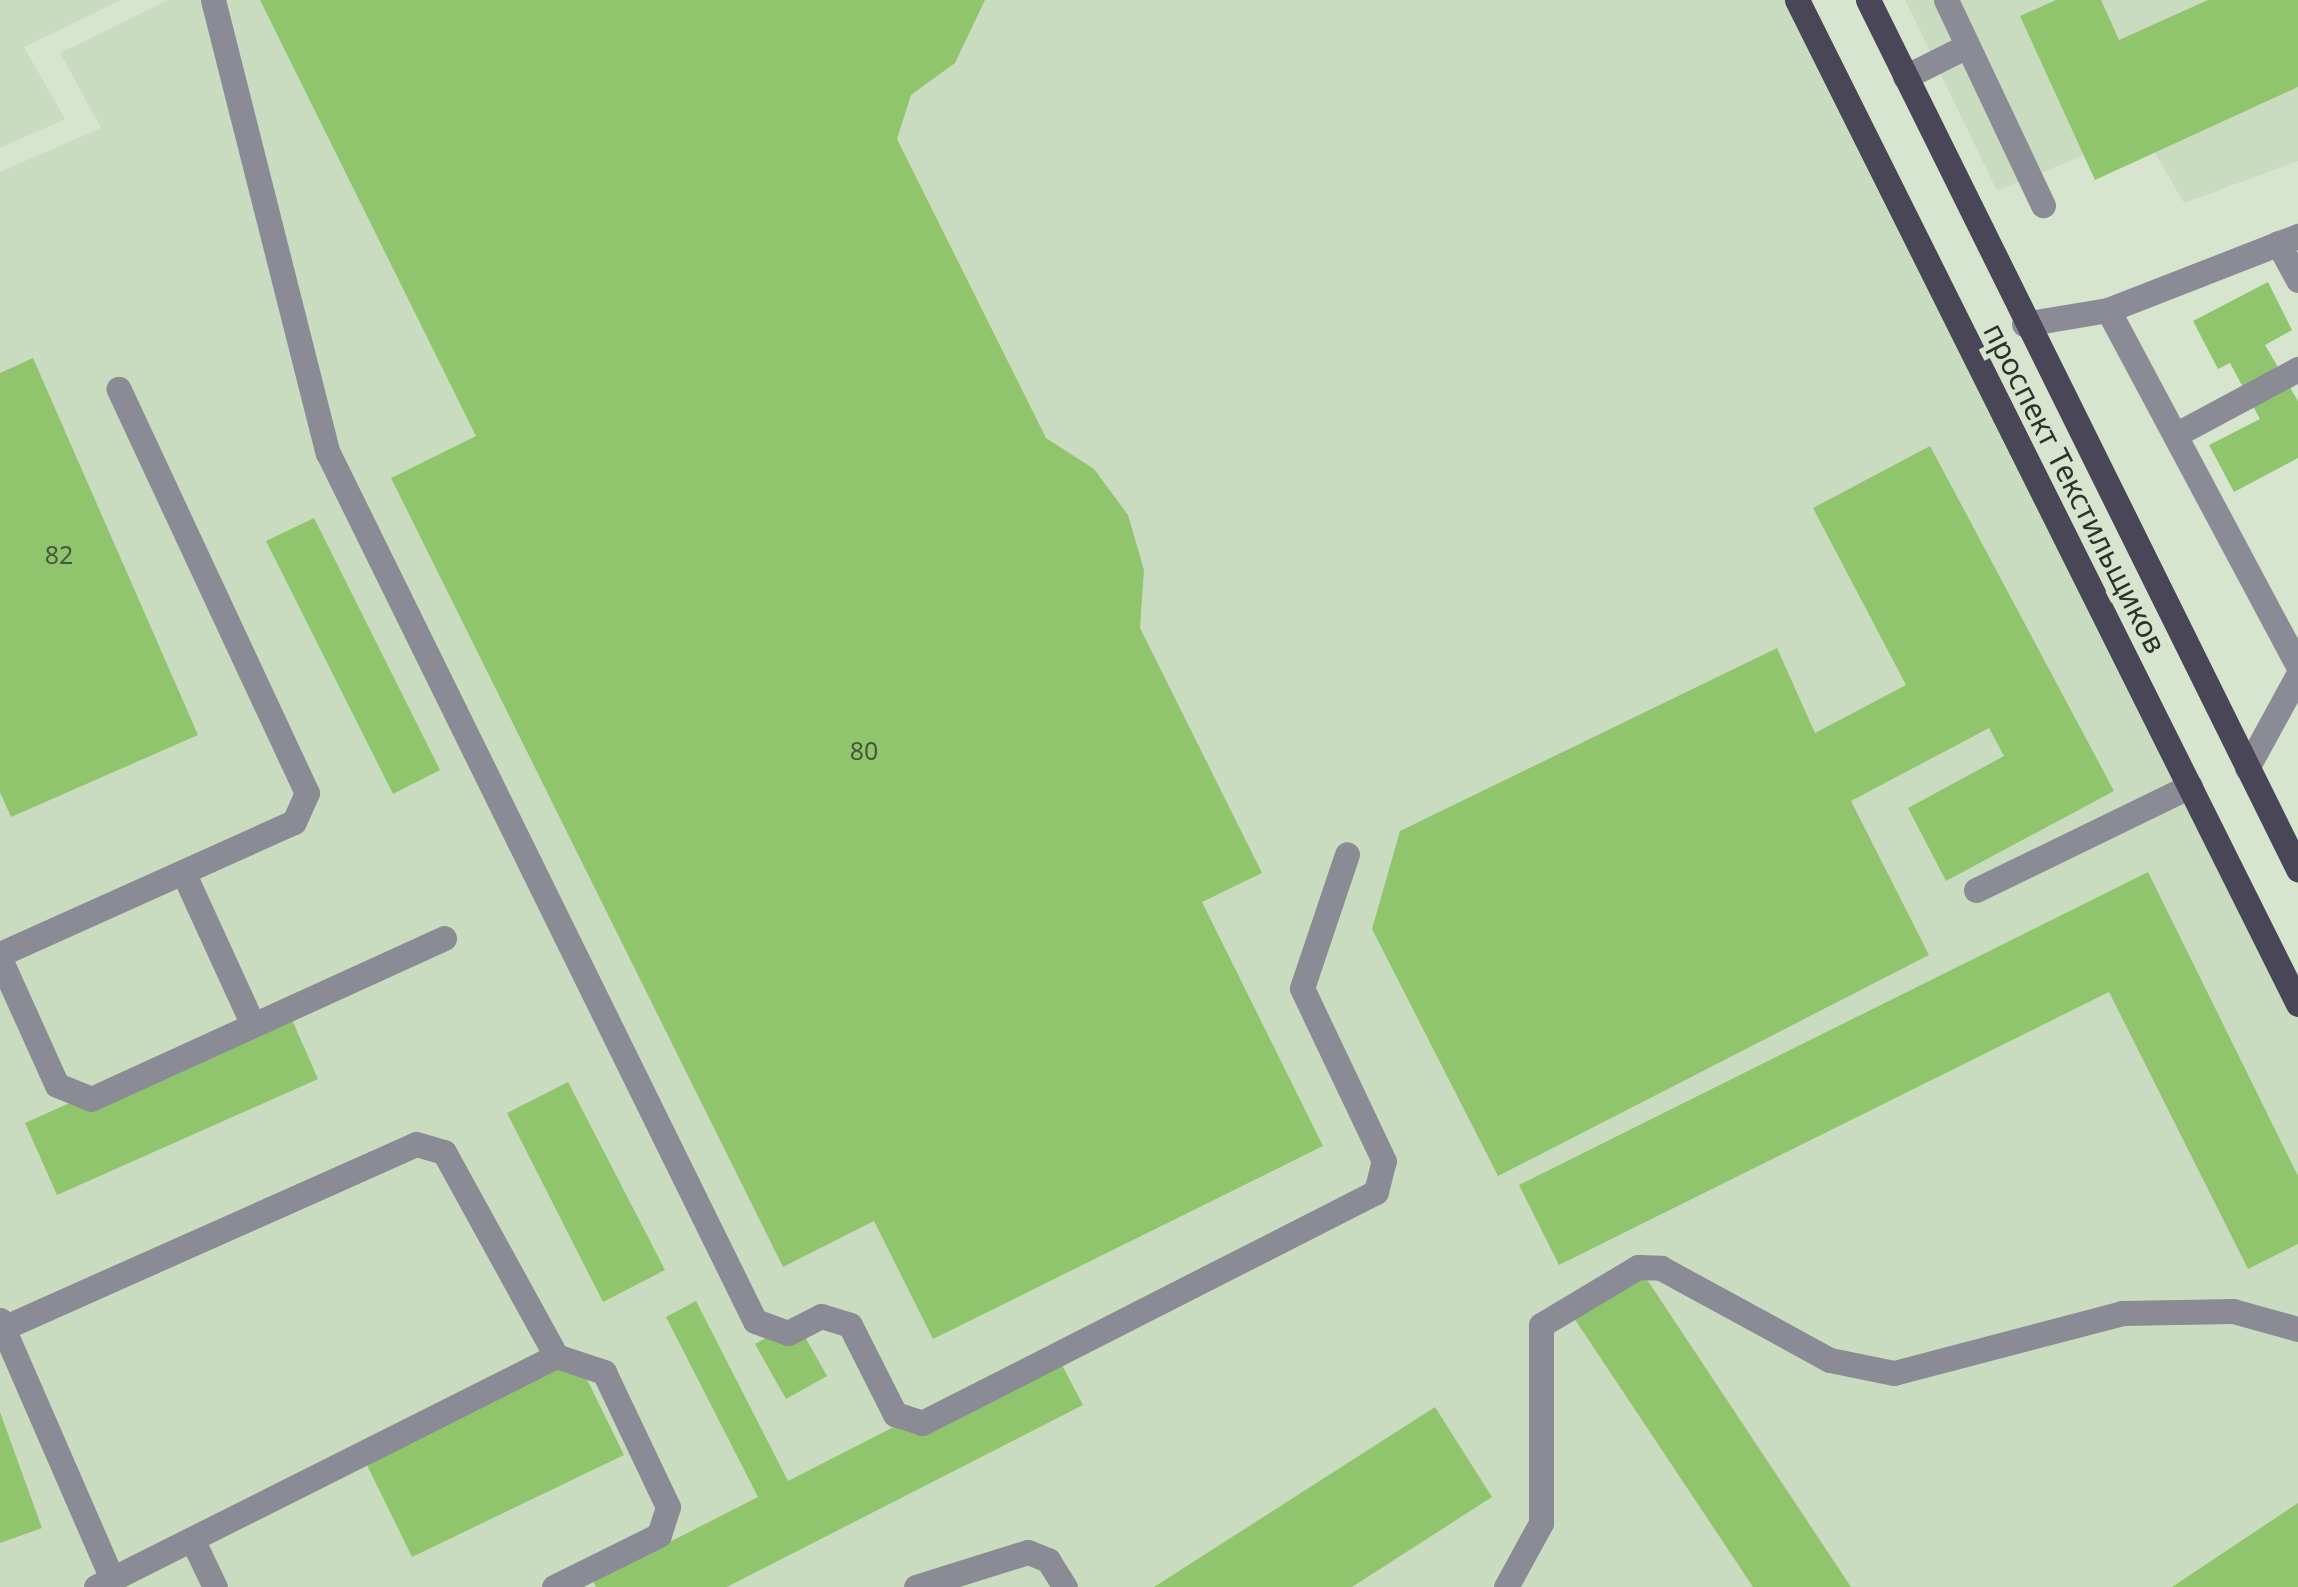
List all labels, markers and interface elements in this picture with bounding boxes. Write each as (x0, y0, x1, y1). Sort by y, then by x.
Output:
street label: проспект Текстильщиков (1976, 317, 2174, 659)
house number: 82 (45, 539, 73, 569)
house number: 80 (850, 735, 878, 765)

